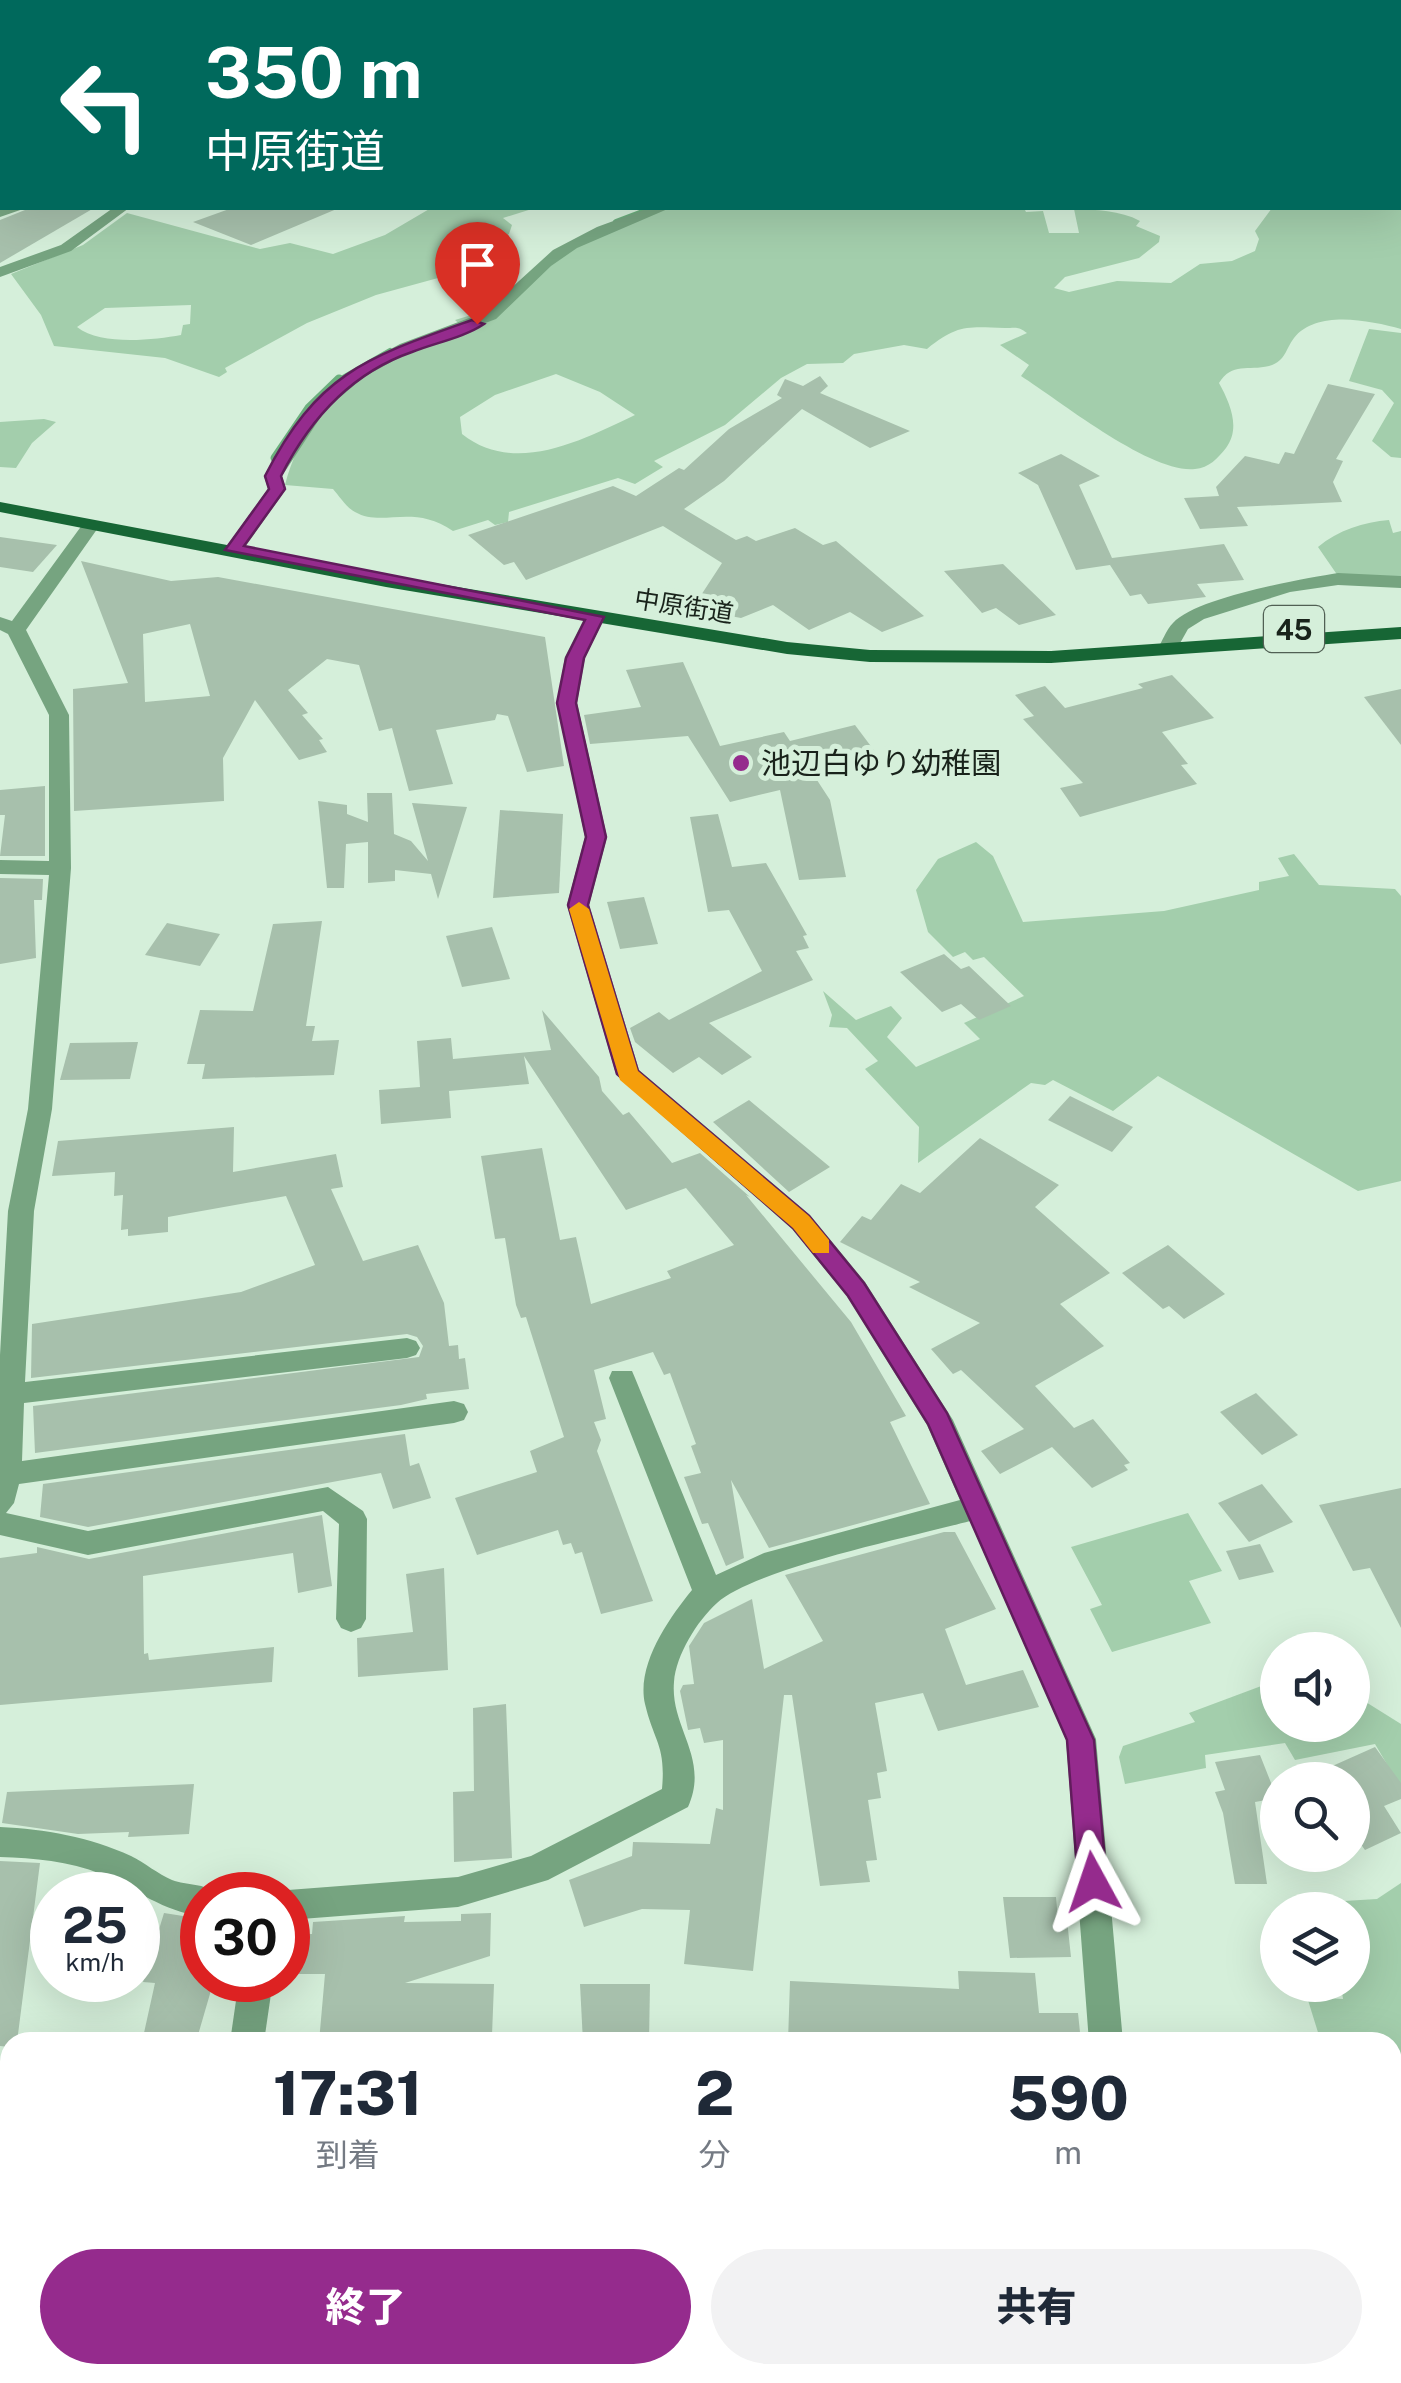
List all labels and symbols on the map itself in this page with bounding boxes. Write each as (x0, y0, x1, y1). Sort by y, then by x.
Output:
pin (435, 222, 520, 325)
street label: 中原街道 (632, 583, 736, 629)
road number: 45 (1264, 606, 1324, 652)
place label: 池辺白ゆり幼稚園 (761, 745, 1001, 781)
marker: 池辺白ゆり幼稚園 (730, 752, 752, 774)
position arrow (1041, 1830, 1145, 1934)
speed limit sign: 30 (180, 1872, 310, 2002)

